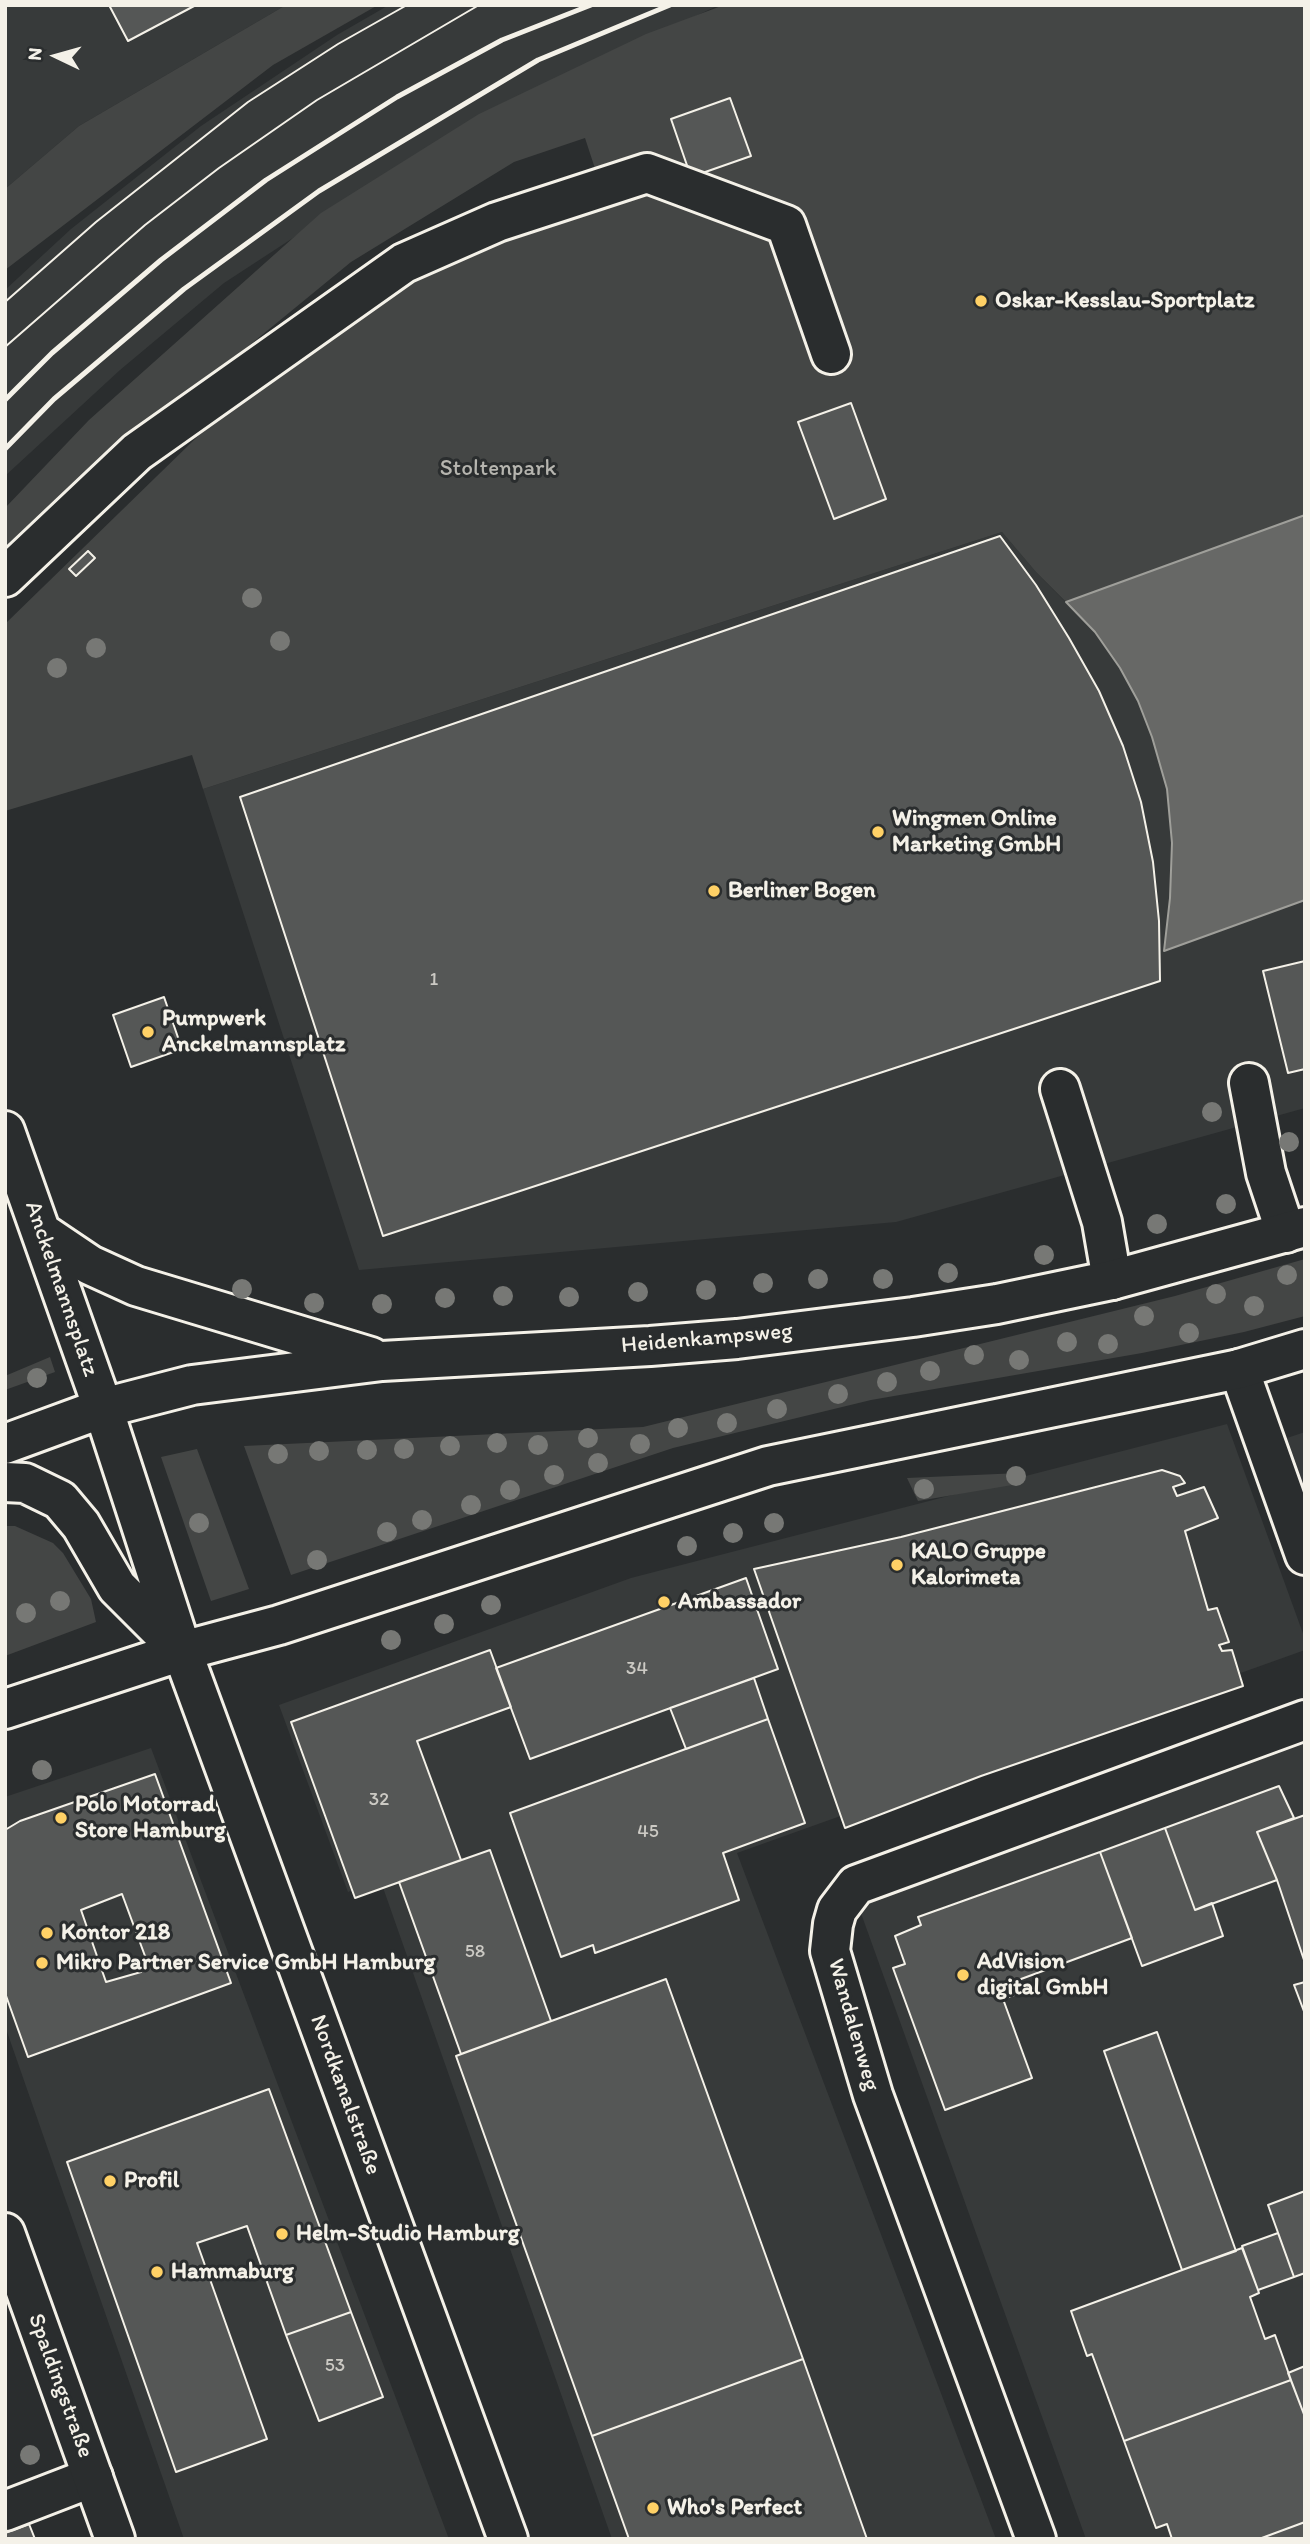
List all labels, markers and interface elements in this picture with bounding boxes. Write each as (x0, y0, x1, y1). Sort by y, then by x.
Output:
north arrow (21, 21, 91, 91)
text: N (23, 47, 47, 62)
place label: Oskar-Kesslau-Sportplatz (995, 287, 1254, 315)
marker: Oskar-Kesslau-Sportplatz (973, 293, 989, 309)
park label: Stoltenpark (440, 455, 556, 483)
place label: Wingmen Online Marketing GmbH (892, 805, 1061, 859)
marker: Wingmen Online Marketing GmbH (870, 824, 886, 840)
place label: Berliner Bogen (728, 877, 875, 905)
marker: Berliner Bogen (706, 883, 722, 899)
house number: 1 (430, 969, 438, 991)
place label: Pumpwerk Anckelmannsplatz (162, 1005, 346, 1059)
marker: Pumpwerk Anckelmannsplatz (140, 1024, 156, 1040)
street label: Anckelmannsplatz (18, 1198, 104, 1380)
street label: Heidenkampsweg (620, 1318, 794, 1360)
place label: KALO Gruppe Kalorimeta (911, 1538, 1046, 1592)
marker: KALO Gruppe Kalorimeta (889, 1557, 905, 1573)
place label: Ambassador (678, 1588, 801, 1616)
marker: Ambassador (656, 1594, 672, 1610)
house number: 34 (626, 1658, 648, 1680)
house number: 32 (369, 1789, 389, 1811)
place label: Polo Motorrad Store Hamburg (75, 1791, 226, 1845)
marker: Polo Motorrad Store Hamburg (53, 1810, 69, 1826)
house number: 45 (637, 1821, 659, 1843)
place label: Kontor 218 (61, 1919, 170, 1947)
marker: Kontor 218 (39, 1925, 55, 1941)
house number: 58 (465, 1941, 485, 1963)
place label: AdVision digital GmbH (977, 1948, 1109, 2002)
place label: Mikro Partner Service GmbH Hamburg (56, 1949, 435, 1977)
marker: Mikro Partner Service GmbH Hamburg (34, 1955, 50, 1971)
street label: Wandalenweg (821, 1956, 885, 2094)
marker: AdVision digital GmbH (955, 1967, 971, 1983)
street label: Nordkanalstraße (303, 2011, 387, 2179)
place label: Profil (124, 2167, 179, 2195)
marker: Profil (102, 2173, 118, 2189)
place label: Helm-Studio Hamburg (296, 2220, 519, 2248)
marker: Helm-Studio Hamburg (274, 2226, 290, 2242)
place label: Hammaburg (171, 2258, 294, 2286)
marker: Hammaburg (149, 2264, 165, 2280)
street label: Spaldingstraße (21, 2310, 99, 2462)
house number: 53 (325, 2355, 345, 2377)
place label: Who's Perfect (667, 2494, 802, 2522)
marker: Who's Perfect (645, 2500, 661, 2516)

